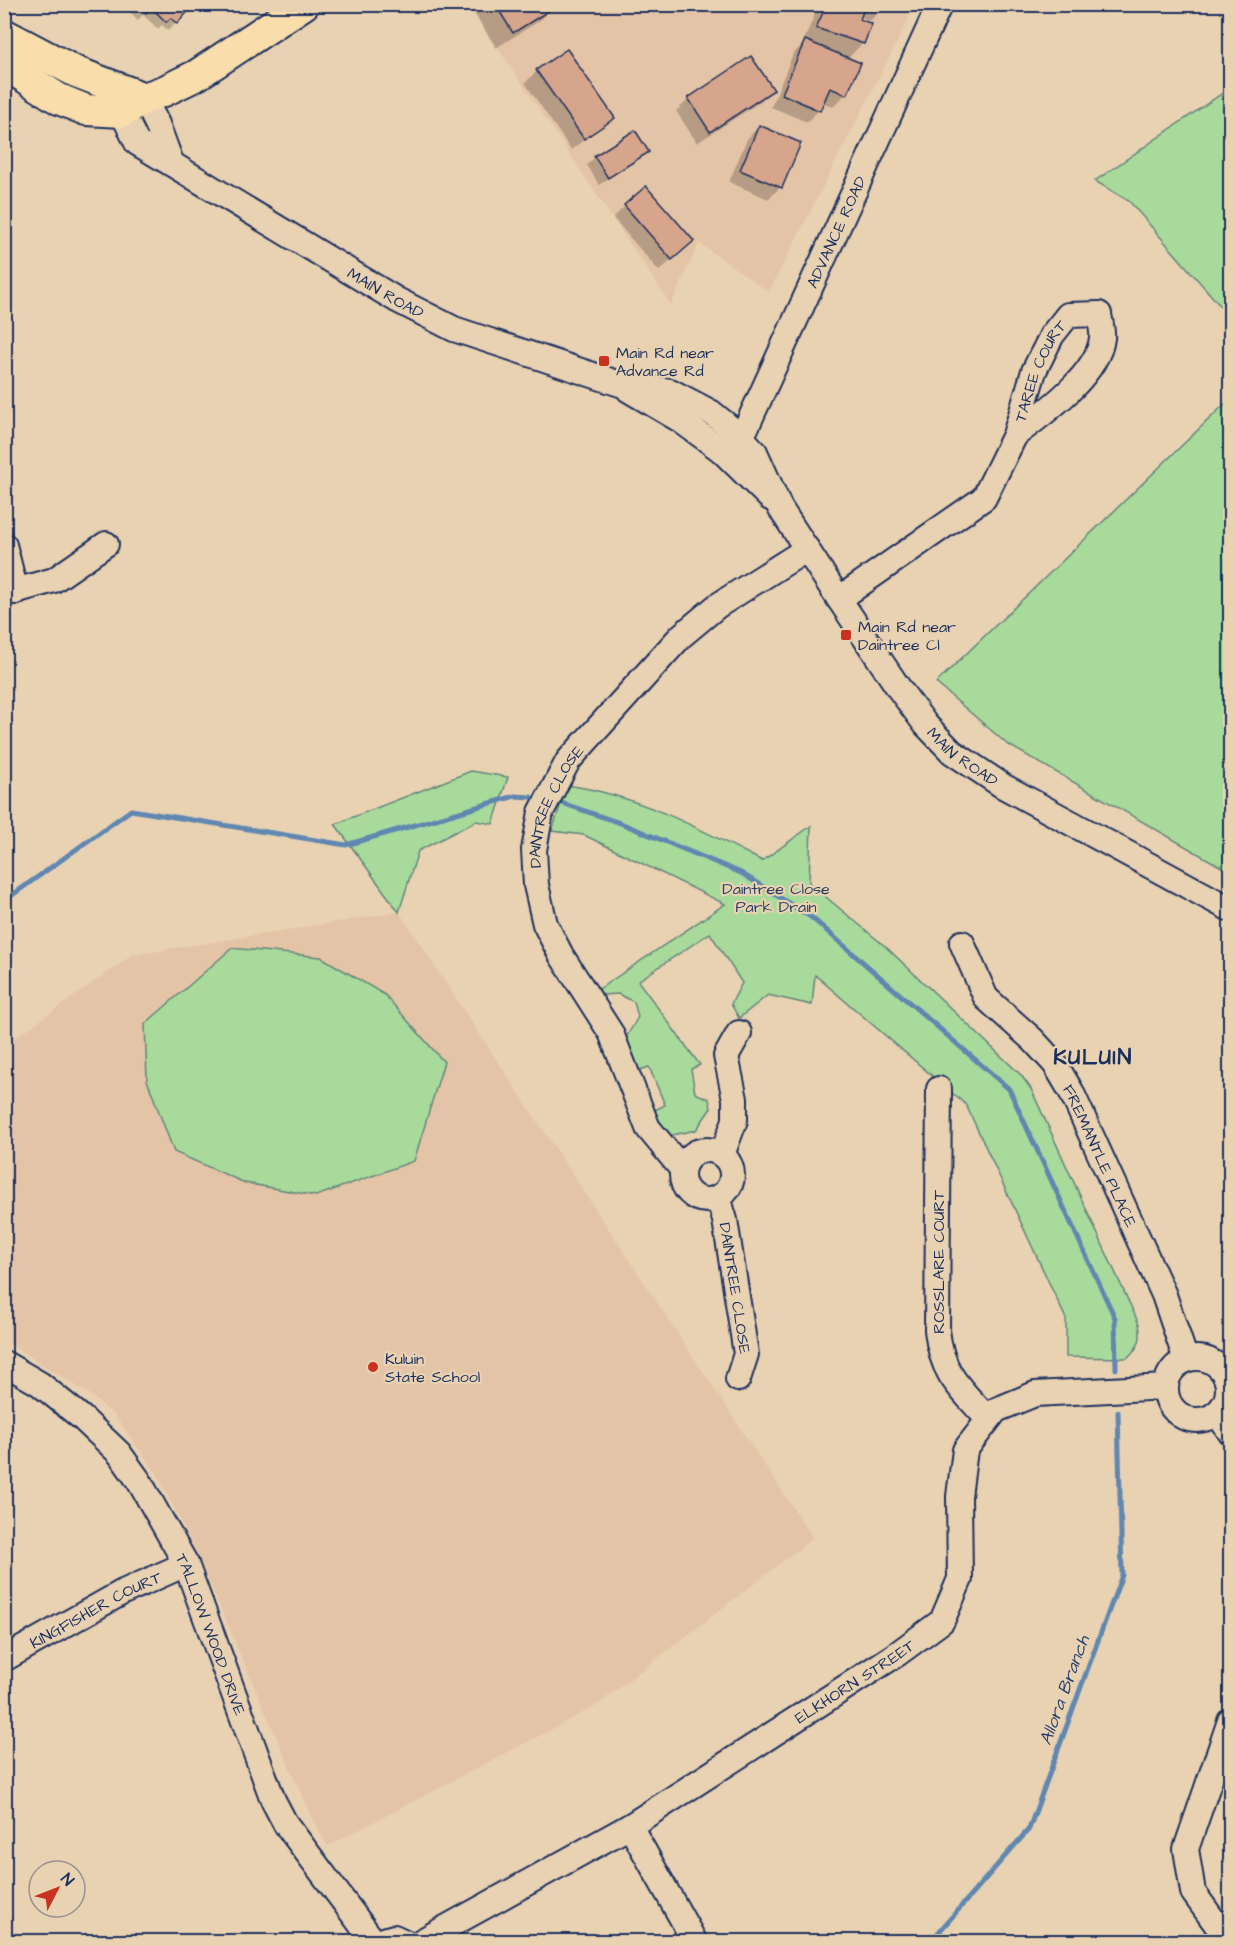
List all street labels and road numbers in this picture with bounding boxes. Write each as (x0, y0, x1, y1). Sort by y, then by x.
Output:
street label: ADVANCE ROAD (802, 173, 872, 292)
street label: MAIN ROAD (343, 263, 427, 324)
street label: TAREE COURT (1010, 316, 1072, 425)
street label: MAIN ROAD (922, 723, 1002, 792)
street label: DAINTREE CLOSE (524, 740, 589, 869)
street label: FREMANTLE PLACE (1057, 1080, 1142, 1231)
street label: ROSSLARE COURT (928, 1190, 950, 1334)
street label: DAINTREE CLOSE (714, 1221, 756, 1356)
street label: TALLOW WOOD DRIVE (170, 1549, 251, 1719)
street label: KINGFISHER COURT (26, 1566, 165, 1654)
street label: ELKHORN STREET (791, 1635, 919, 1729)

